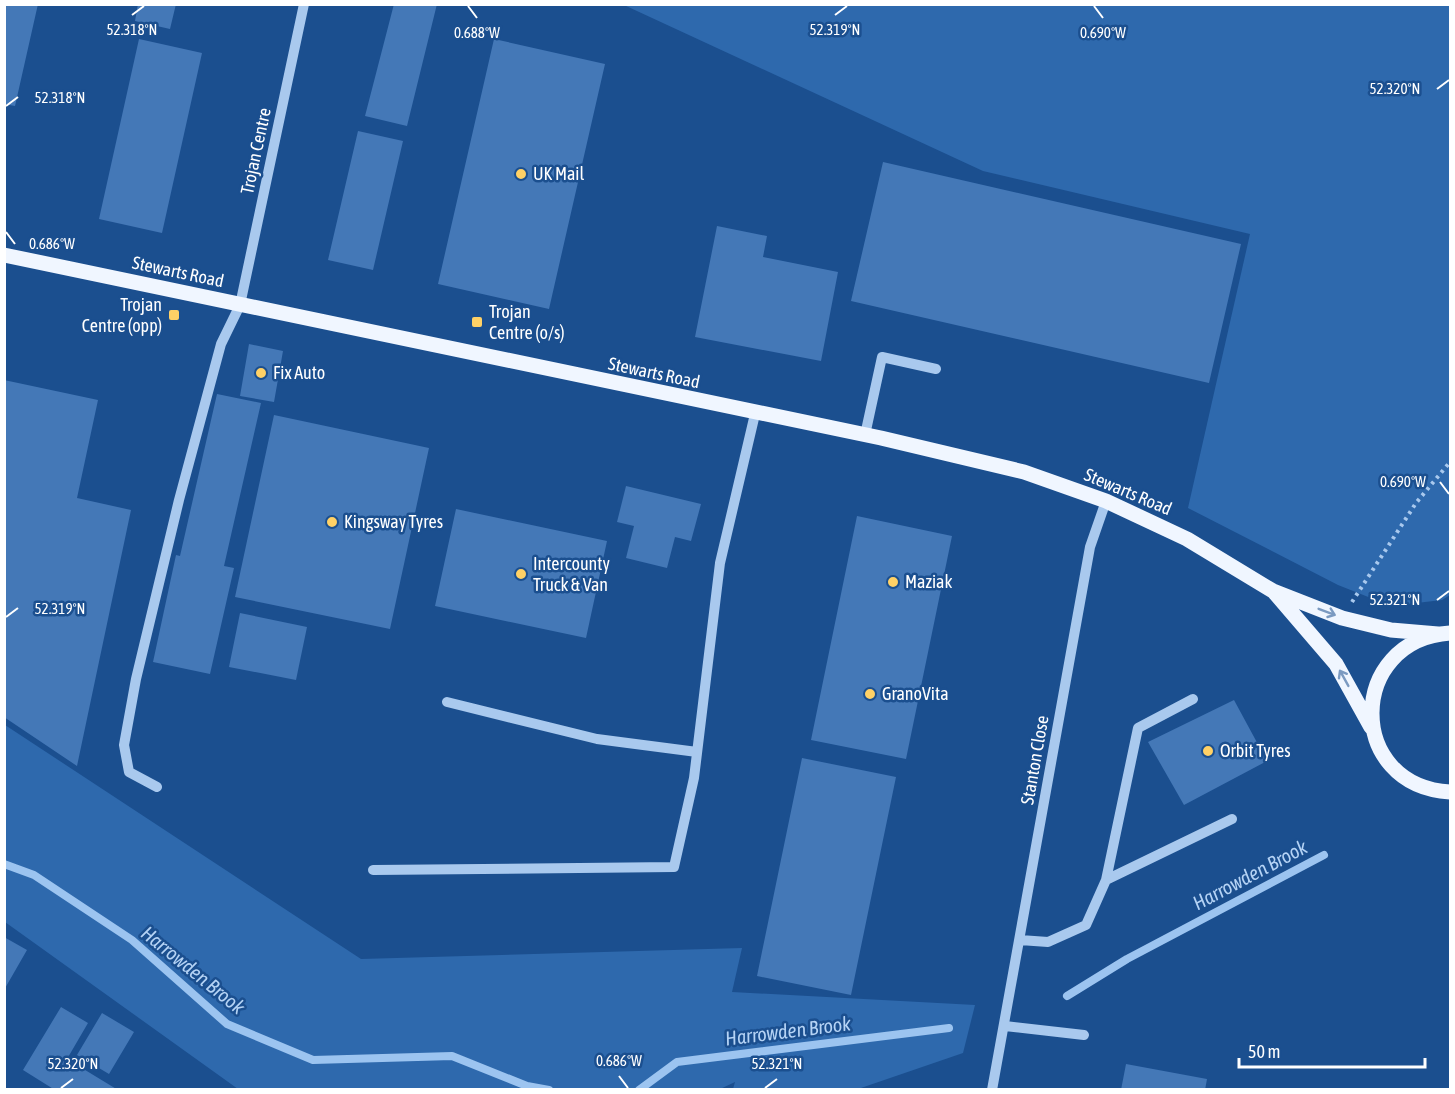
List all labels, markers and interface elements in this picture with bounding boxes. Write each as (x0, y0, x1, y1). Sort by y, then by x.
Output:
text: 52.318°N (107, 21, 157, 38)
text: 52.319°N (810, 21, 860, 38)
text: 0.688°W (454, 24, 500, 41)
text: 0.690°W (1080, 24, 1126, 41)
text: 52.320°N (1370, 80, 1420, 97)
text: 52.318°N (35, 89, 85, 106)
street label: Trojan Centre (236, 106, 275, 196)
place label: UK Mail (533, 163, 584, 184)
marker: UK Mail (514, 167, 528, 181)
text: 0.686°W (29, 235, 75, 252)
street label: Stewarts Road (130, 252, 226, 291)
place label: Trojan Centre (opp) (82, 294, 162, 336)
place label: Trojan Centre (o/s) (489, 301, 565, 343)
marker: Trojan Centre (opp) (167, 308, 181, 322)
marker: Trojan Centre (o/s) (470, 315, 484, 329)
street label: Stewarts Road (606, 353, 702, 392)
place label: Fix Auto (273, 362, 325, 383)
marker: Fix Auto (254, 366, 268, 380)
street label: Stewarts Road (1081, 464, 1175, 519)
text: 0.690°W (1380, 473, 1426, 490)
place label: Kingsway Tyres (344, 511, 443, 532)
marker: Kingsway Tyres (325, 515, 339, 529)
place label: Intercounty Truck & Van (533, 553, 610, 595)
marker: Intercounty Truck & Van (514, 567, 528, 581)
place label: Maziak (905, 571, 952, 592)
marker: Maziak (886, 575, 900, 589)
text: 52.321°N (1370, 591, 1420, 608)
text: 52.319°N (35, 600, 85, 617)
one-way arrow (1318, 607, 1336, 618)
one-way arrow (1337, 670, 1349, 687)
place label: GranoVita (882, 683, 949, 704)
marker: GranoVita (863, 687, 877, 701)
street label: Stanton Close (1016, 714, 1053, 806)
place label: Orbit Tyres (1220, 740, 1291, 761)
marker: Orbit Tyres (1201, 744, 1215, 758)
water label: Harrowden Brook (1189, 835, 1311, 914)
water label: Harrowden Brook (137, 921, 250, 1018)
water label: Harrowden Brook (724, 1011, 852, 1050)
scale bar (1239, 1031, 1425, 1069)
text: 50 m (1248, 1041, 1280, 1062)
text: 0.686°W (596, 1052, 642, 1069)
text: 52.320°N (48, 1055, 98, 1072)
text: 52.321°N (752, 1055, 802, 1072)

